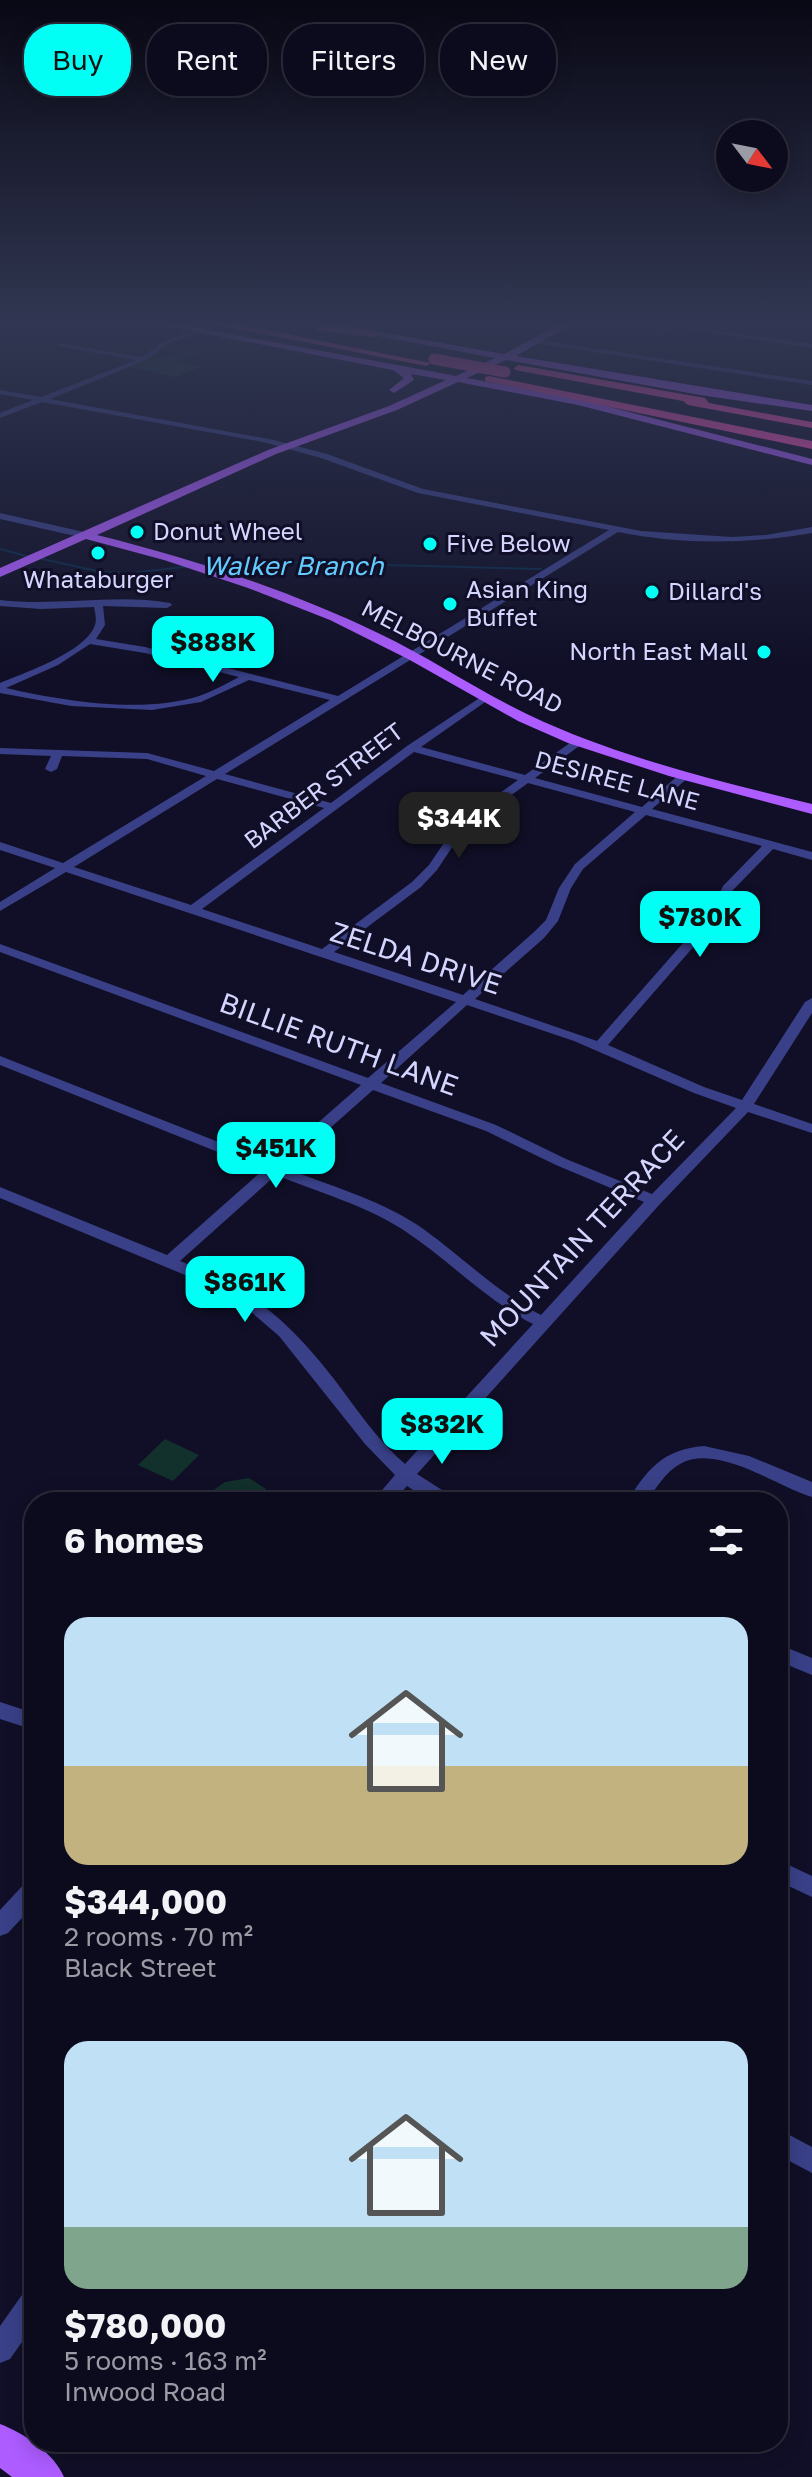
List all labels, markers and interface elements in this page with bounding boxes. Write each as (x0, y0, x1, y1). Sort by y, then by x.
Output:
chip: Buy (24, 24, 131, 96)
chip: Rent (147, 24, 267, 96)
chip: Filters (283, 24, 424, 96)
chip: New (440, 24, 556, 96)
north arrow (716, 120, 788, 192)
map controls (716, 120, 788, 192)
place label: Donut Wheel (153, 516, 302, 545)
marker: Donut Wheel (128, 523, 146, 541)
place label: Five Below (446, 528, 571, 557)
marker: Five Below (421, 535, 439, 553)
marker: Whataburger (89, 544, 107, 562)
water label: Walker Branch (203, 550, 384, 581)
place label: Whataburger (23, 564, 173, 593)
place label: Asian King Buffet (466, 574, 588, 631)
place label: Dillard's (668, 576, 762, 605)
marker: Dillard's (643, 583, 661, 601)
street label: MELBOURNE ROAD (357, 592, 568, 719)
marker: Asian King Buffet (441, 595, 459, 613)
pin: $888K (157, 616, 269, 684)
text: $888K (170, 626, 256, 657)
place label: North East Mall (569, 636, 748, 665)
marker: North East Mall (755, 643, 773, 661)
street label: BARBER STREET (238, 715, 408, 854)
street label: DESIREE LANE (532, 744, 703, 815)
pin: $344K (403, 792, 515, 860)
text: $344K (417, 802, 501, 833)
pin: $780K (644, 891, 756, 959)
text: $780K (658, 901, 742, 932)
street label: ZELDA DRIVE (326, 914, 506, 1001)
street label: BILLIE RUTH LANE (216, 985, 463, 1102)
pin: $451K (220, 1122, 332, 1190)
street label: MOUNTAIN TERRACE (473, 1122, 691, 1353)
text: $451K (235, 1132, 317, 1163)
pin: $861K (189, 1256, 301, 1324)
text: $861K (204, 1266, 286, 1297)
pin: $832K (386, 1398, 498, 1466)
text: $832K (400, 1408, 484, 1439)
icon: filters (704, 1518, 748, 1562)
text: 6 homes (64, 1520, 204, 1560)
icon: home (334, 1669, 478, 1813)
text: $344,000 (64, 1881, 227, 1921)
text: 2 rooms · 70 m² (64, 1921, 253, 1952)
text: Black Street (64, 1952, 217, 1983)
icon: home (334, 2093, 478, 2237)
text: $780,000 (64, 2305, 226, 2345)
text: 5 rooms · 163 m² (64, 2345, 267, 2376)
text: Inwood Road (64, 2376, 226, 2407)

